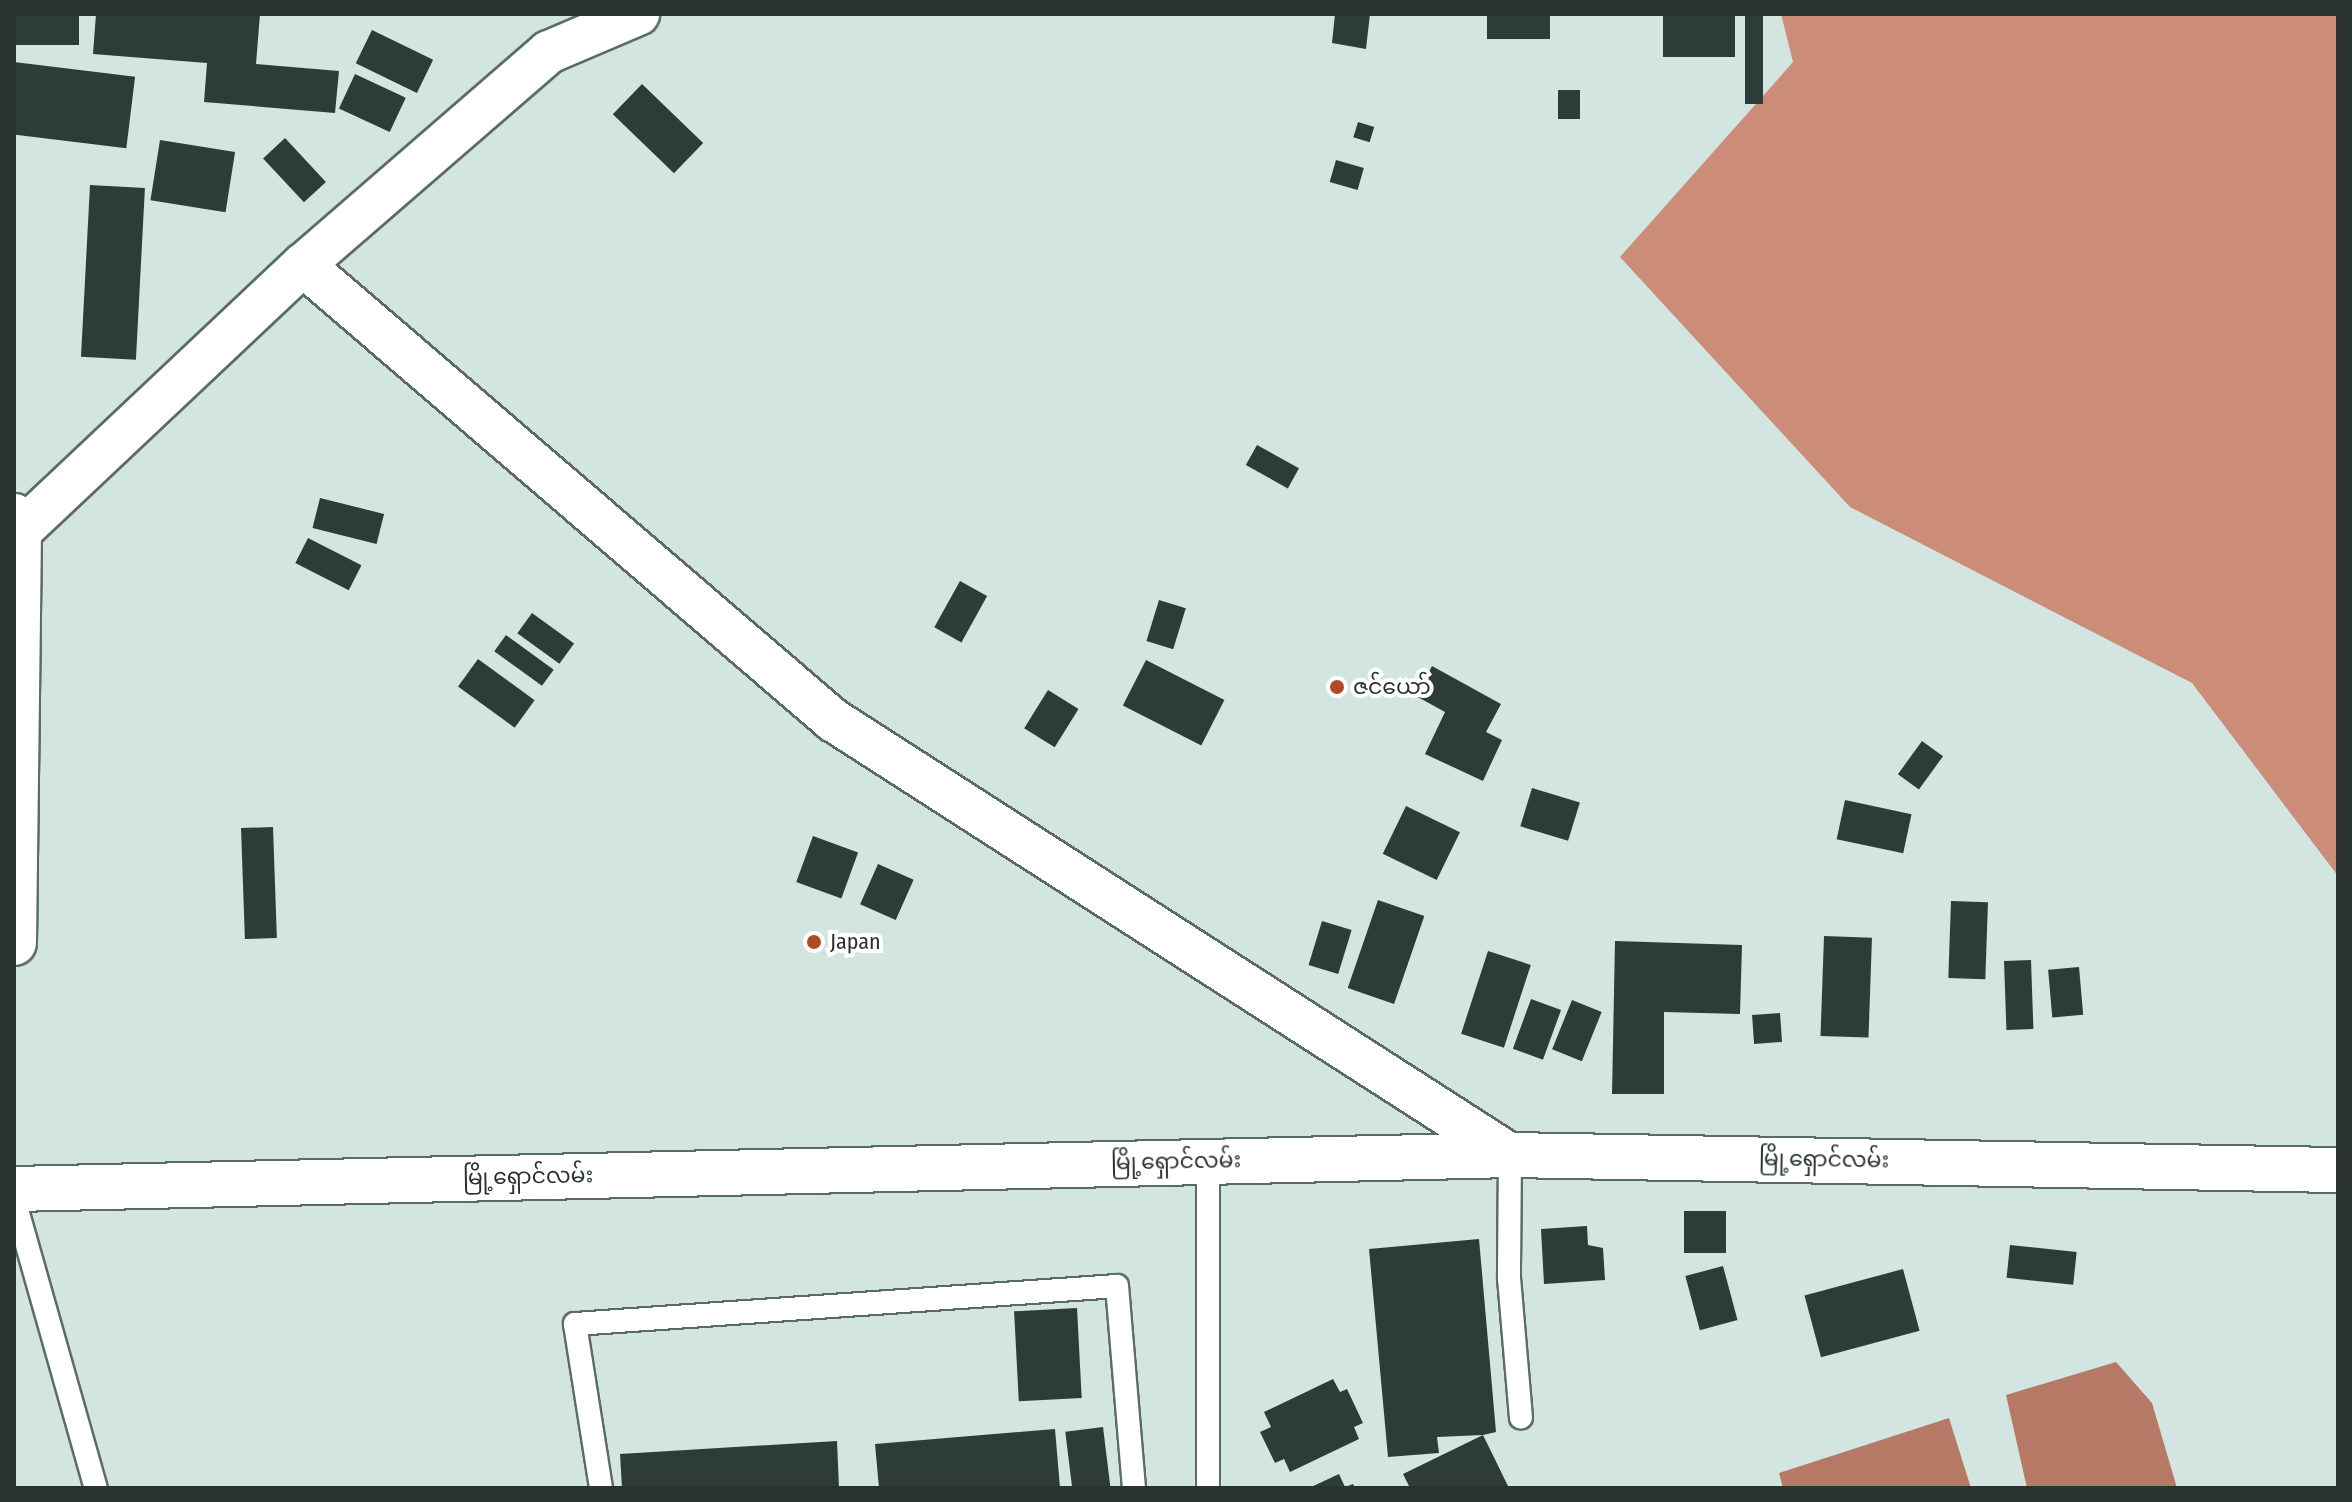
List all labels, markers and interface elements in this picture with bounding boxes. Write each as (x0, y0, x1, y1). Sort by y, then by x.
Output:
place label: ဇင်ယော် (1353, 674, 1431, 700)
marker: ဇင်ယော် (1328, 678, 1346, 696)
place label: Japan (830, 929, 881, 955)
marker: Japan (805, 933, 823, 951)
street label: မြို့ရှောင်လမ်း (1759, 1145, 1889, 1173)
street label: မြို့ရှောင်လမ်း (1111, 1147, 1241, 1175)
street label: မြို့ရှောင်လမ်း (463, 1162, 593, 1190)

